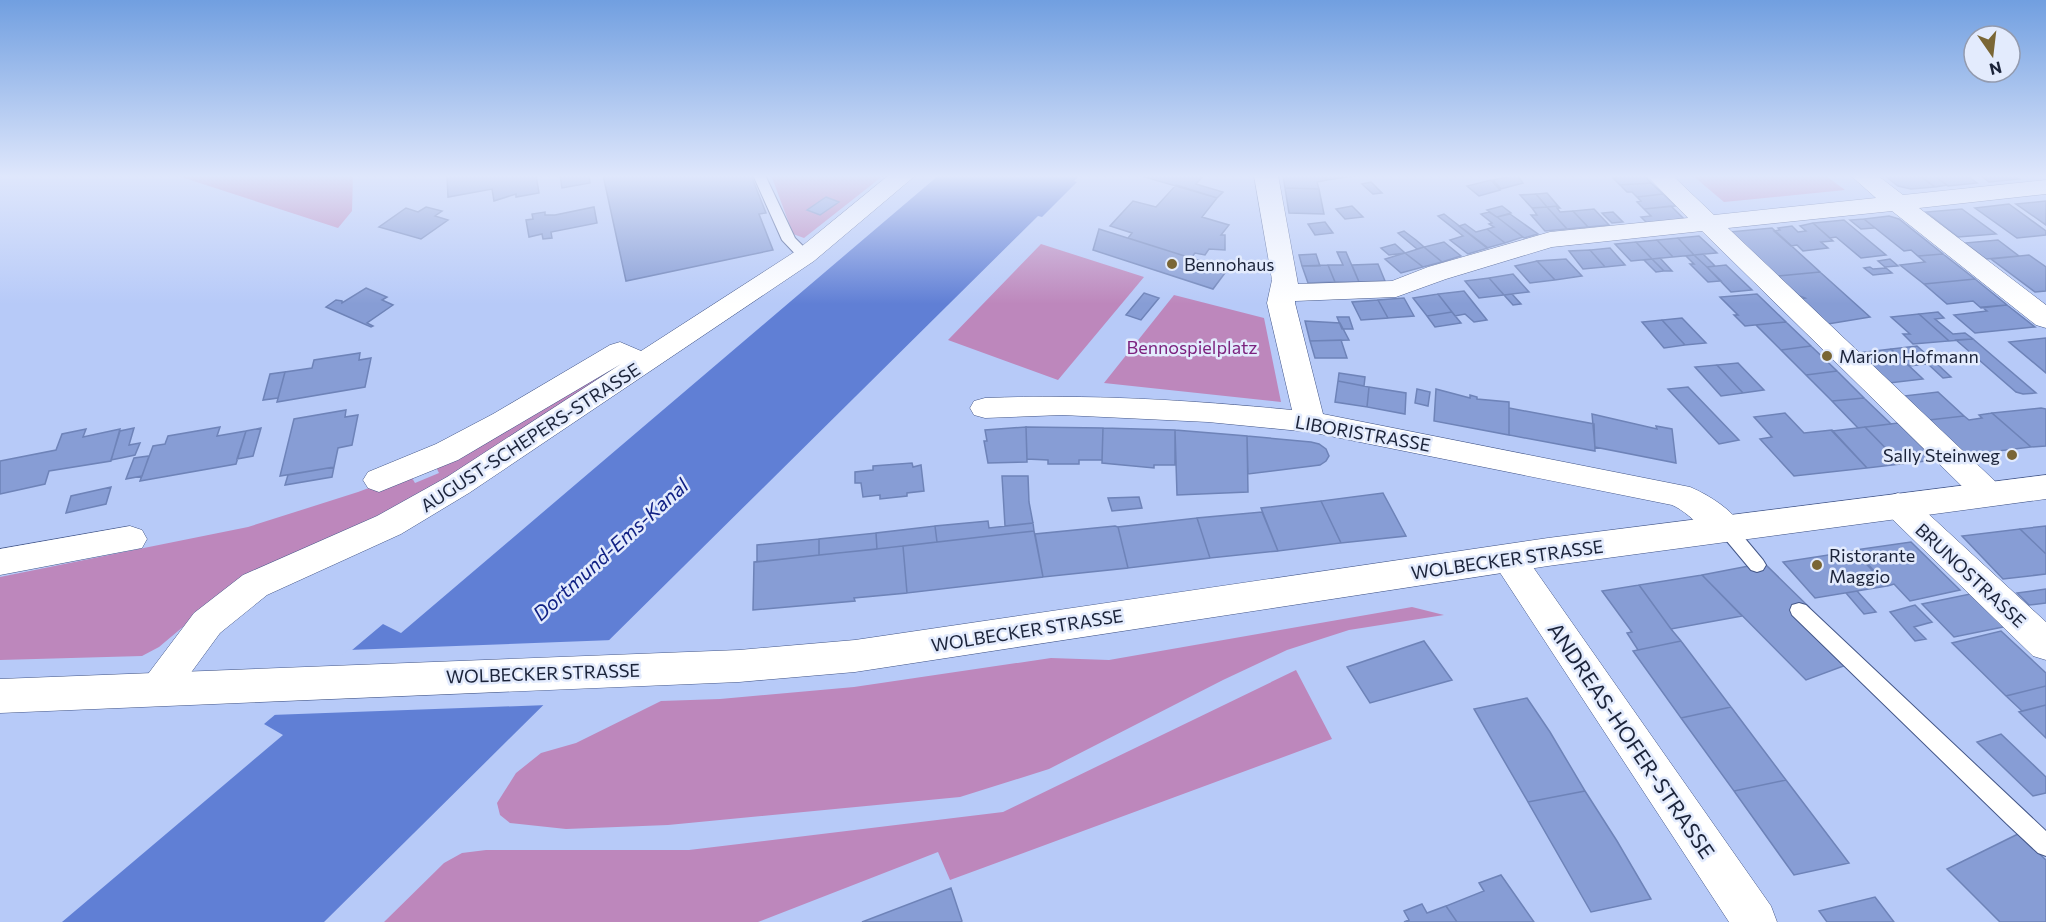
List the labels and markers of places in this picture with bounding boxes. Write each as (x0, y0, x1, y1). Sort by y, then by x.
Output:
place label: Bennohaus (1184, 253, 1274, 275)
marker: Bennohaus (1165, 257, 1179, 271)
place label: Marion Hofmann (1839, 345, 1979, 367)
marker: Marion Hofmann (1820, 349, 1834, 363)
place label: Sally Steinweg (1883, 444, 2000, 466)
marker: Sally Steinweg (2005, 448, 2019, 462)
place label: Ristorante Maggio (1829, 544, 1915, 587)
marker: Ristorante Maggio (1810, 558, 1824, 572)

